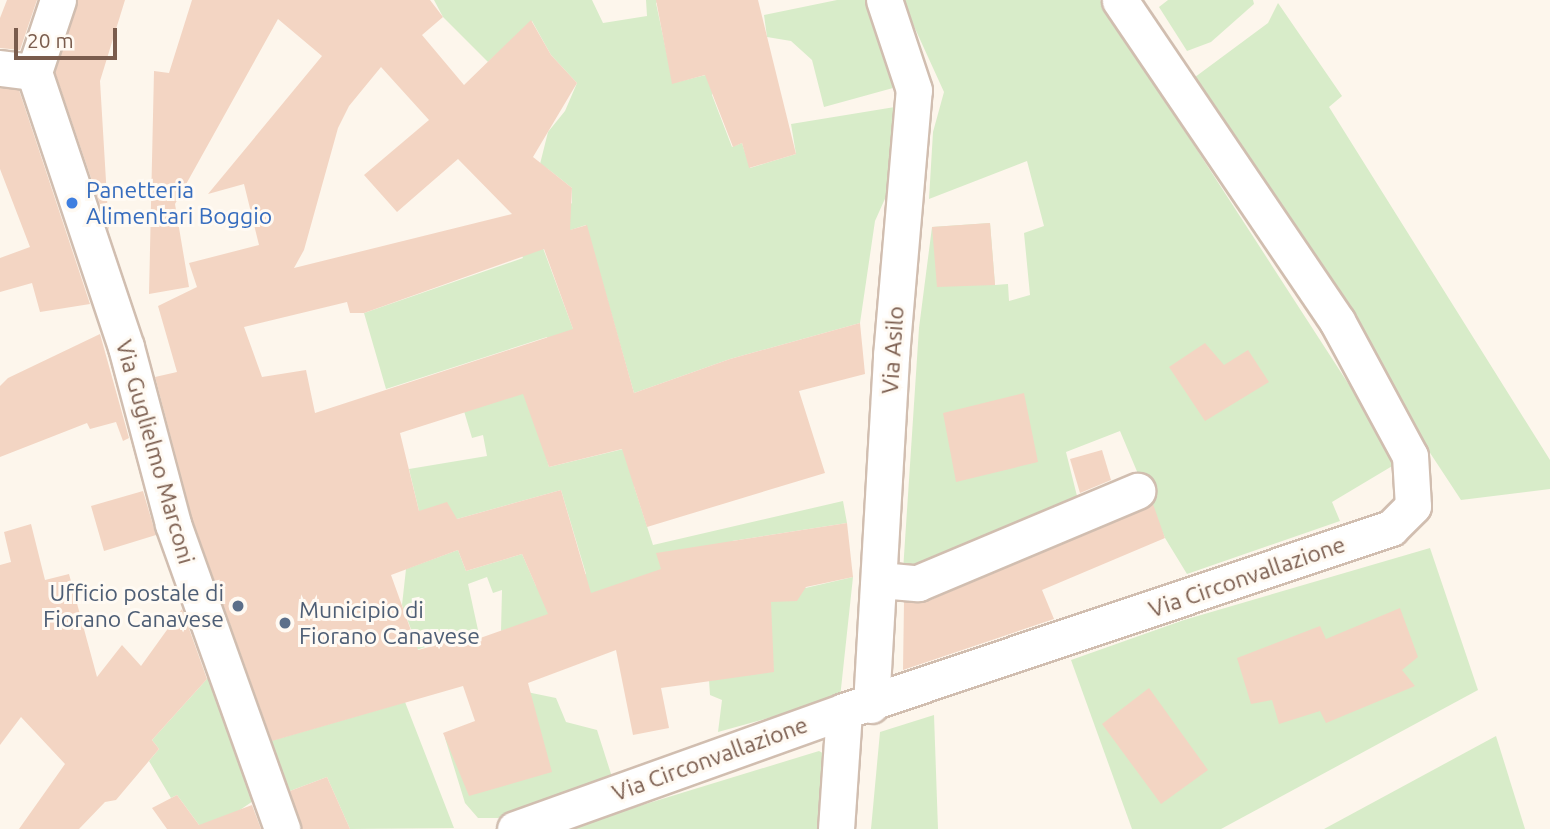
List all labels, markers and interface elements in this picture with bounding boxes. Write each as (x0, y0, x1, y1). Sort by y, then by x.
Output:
scale bar (18, 14, 121, 58)
text: 20 m (27, 28, 74, 52)
place label: Panetteria Alimentari Boggio (86, 176, 272, 230)
marker: Panetteria Alimentari Boggio (64, 195, 80, 211)
street label: Via Asilo (876, 305, 910, 395)
street label: Via Guglielmo Marconi (110, 337, 200, 567)
street label: Via Circonvallazione (1145, 530, 1349, 624)
place label: Ufficio postale di Fiorano Canavese (43, 579, 224, 633)
place label: Municipio di Fiorano Canavese (299, 596, 480, 650)
marker: Ufficio postale di Fiorano Canavese (230, 598, 246, 614)
marker: Municipio di Fiorano Canavese (277, 615, 293, 631)
street label: Via Circonvallazione (609, 711, 811, 807)

